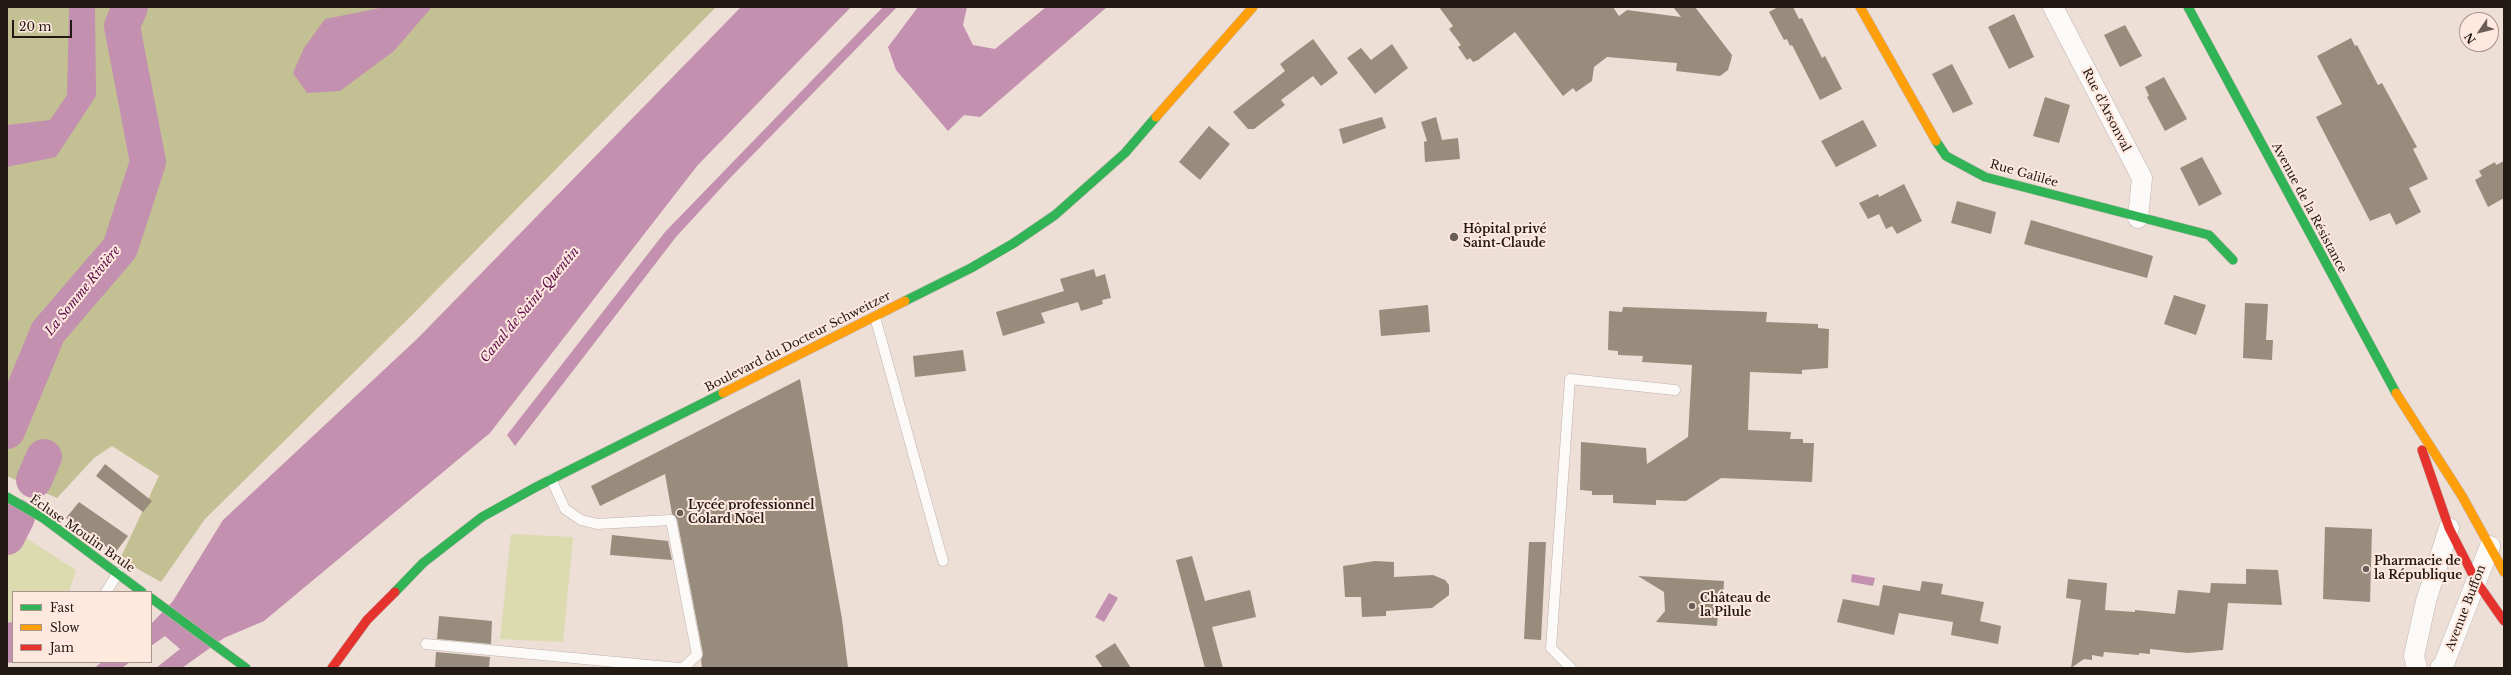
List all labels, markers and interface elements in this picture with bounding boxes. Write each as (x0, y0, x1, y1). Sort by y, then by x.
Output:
scale bar (14, 12, 74, 38)
north arrow (2459, 12, 2499, 52)
text: 20 m (19, 19, 51, 34)
text: N (2461, 30, 2479, 47)
street label: Rue d'Arsonval (2079, 66, 2133, 154)
street label: Avenue de la Résistance (2268, 140, 2350, 276)
street label: Rue Galilée (1988, 157, 2060, 191)
place label: Hôpital privé Saint-Claude (1463, 223, 1546, 251)
marker: Hôpital privé Saint-Claude (1448, 231, 1460, 243)
water label: La Somme Rivière (42, 243, 124, 339)
water label: Canal de Saint-Quentin (477, 244, 583, 366)
street label: Boulevard du Docteur Schweitzer (703, 289, 893, 395)
street label: Écluse Moulin Brule (27, 492, 137, 576)
place label: Lycée professionnel Colard Noël (688, 499, 815, 527)
marker: Lycée professionnel Colard Noël (675, 508, 685, 518)
place label: Pharmacie de la République (2374, 555, 2462, 583)
street label: Avenue Buffon (2443, 563, 2489, 653)
marker: Pharmacie de la République (2361, 564, 2371, 574)
legend (12, 591, 152, 663)
place label: Château de la Pilule (1700, 592, 1771, 620)
text: Fast (50, 600, 74, 615)
marker: Château de la Pilule (1687, 601, 1697, 611)
text: Slow (50, 620, 79, 635)
text: Jam (50, 640, 74, 655)

